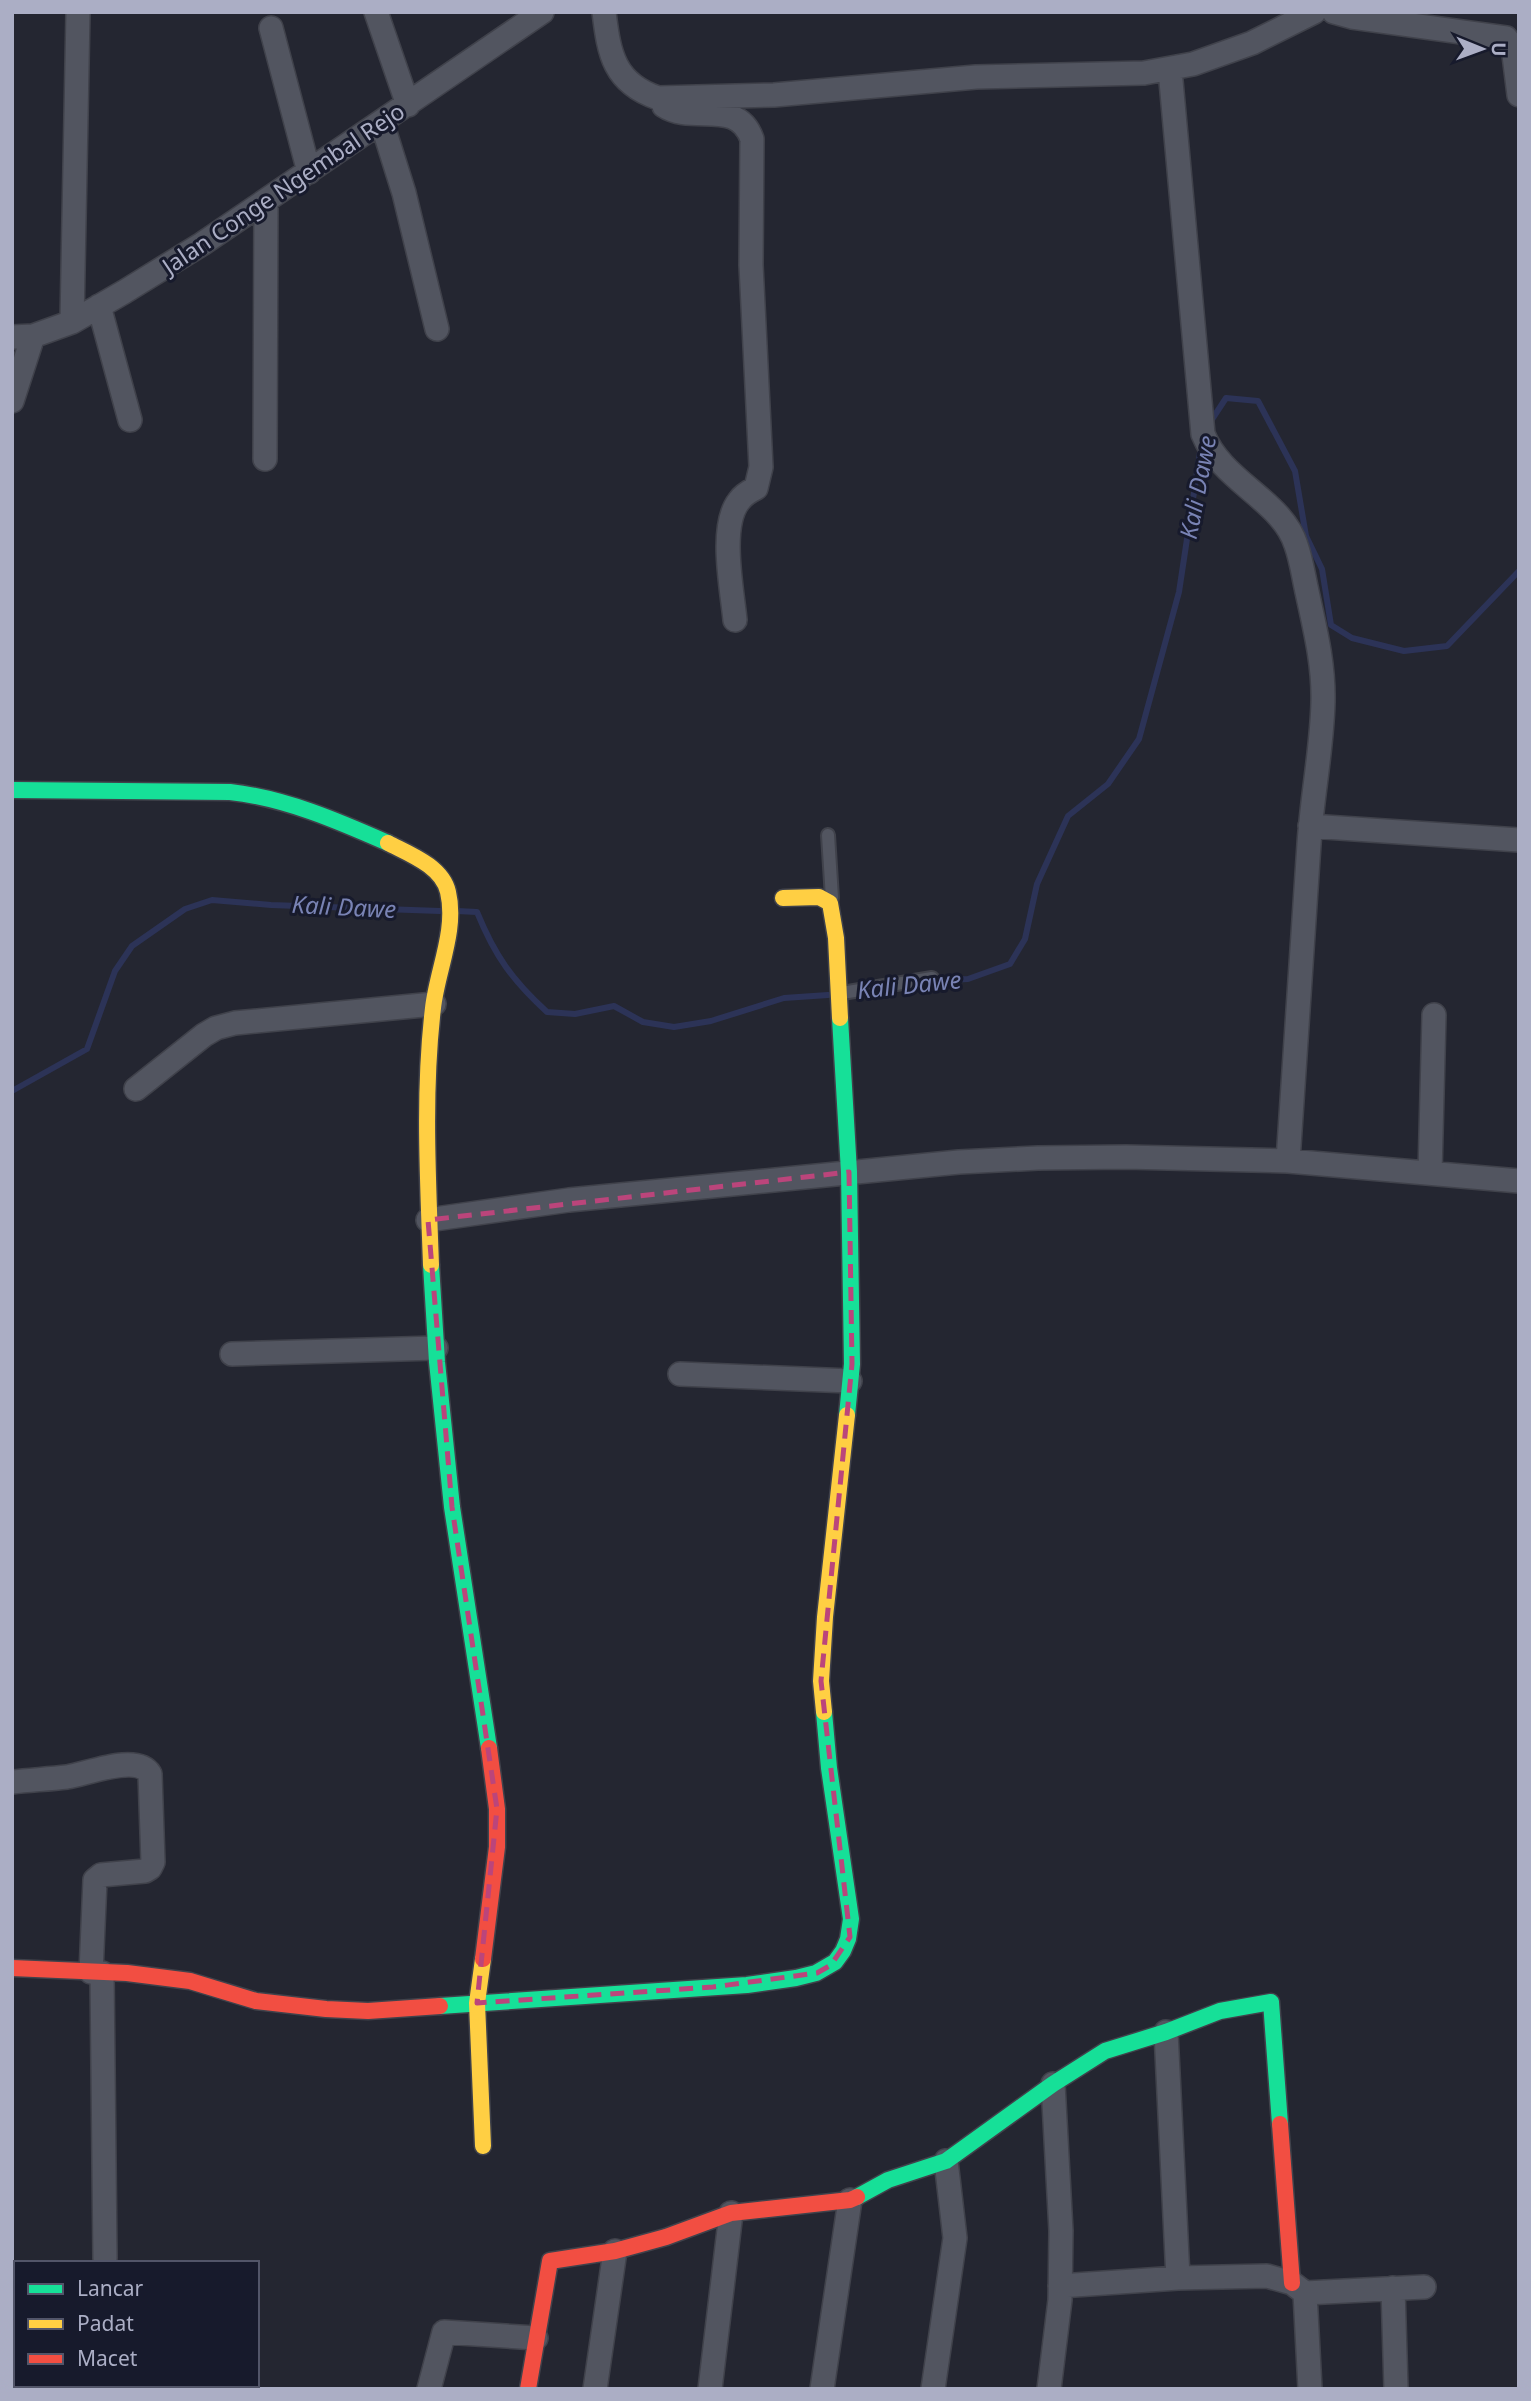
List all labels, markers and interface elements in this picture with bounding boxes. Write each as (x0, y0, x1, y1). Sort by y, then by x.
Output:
north arrow (1447, 14, 1517, 84)
text: U (1486, 42, 1512, 57)
street label: Jalan Conge Ngembal Rejo (154, 95, 411, 282)
water label: Kali Dawe (1171, 432, 1223, 542)
water label: Kali Dawe (291, 887, 397, 925)
water label: Kali Dawe (855, 962, 963, 1006)
legend (14, 2261, 259, 2387)
text: Lancar (77, 2274, 144, 2302)
text: Padat (77, 2309, 134, 2337)
text: Macet (77, 2344, 138, 2372)

